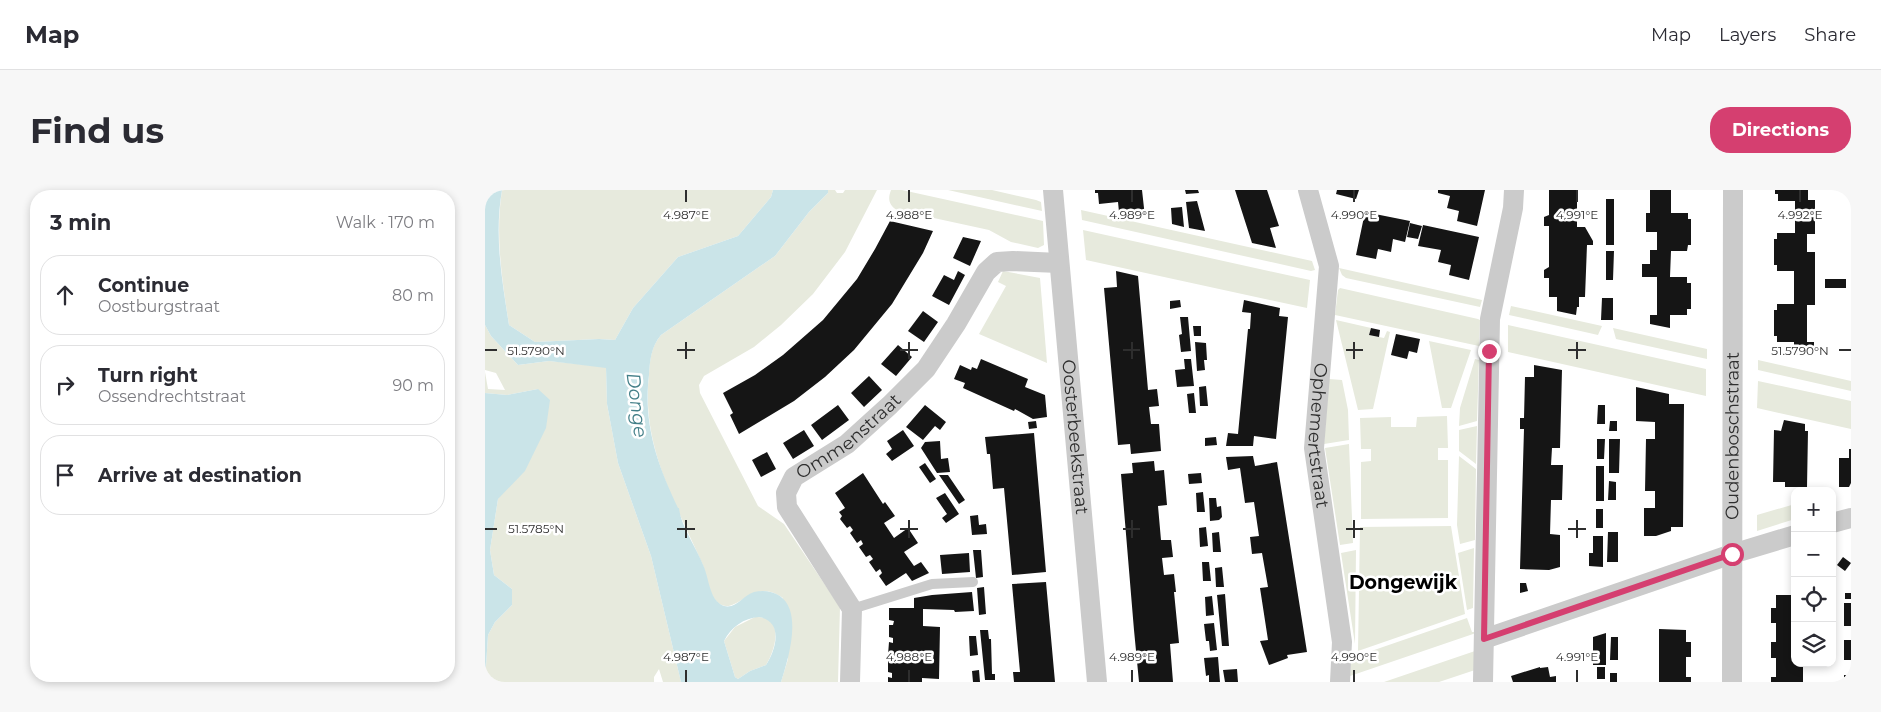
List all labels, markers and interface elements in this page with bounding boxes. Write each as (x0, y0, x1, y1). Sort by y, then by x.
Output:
text: Map (25, 20, 79, 49)
text: Map (1651, 24, 1691, 46)
text: Layers (1719, 24, 1776, 46)
text: Share (1804, 24, 1856, 46)
button: Directions (1710, 107, 1851, 153)
text: Find us (30, 109, 164, 152)
text: 4.987°E (663, 207, 709, 222)
text: 4.988°E (886, 207, 932, 222)
text: 4.989°E (1109, 207, 1155, 222)
text: 4.990°E (1331, 207, 1377, 222)
text: 4.991°E (1556, 207, 1598, 222)
text: 4.992°E (1777, 207, 1823, 222)
text: 3 min (50, 210, 111, 235)
text: Walk · 170 m (336, 213, 435, 232)
text: Continue (98, 274, 189, 297)
icon: ahead (51, 281, 79, 309)
text: 80 m (392, 286, 434, 305)
text: Oostburgstraat (98, 297, 220, 316)
route end (1478, 340, 1501, 363)
text: 51.5790°N (507, 343, 565, 358)
text: 51.5790°N (1771, 343, 1829, 358)
street label: Oudenboschstraat (1721, 352, 1744, 520)
street label: Oosterbeekstraat (1057, 358, 1093, 516)
street label: Ophemertstraat (1303, 362, 1334, 510)
text: Turn right (98, 364, 198, 387)
icon: right (51, 371, 79, 399)
water label: Donge (622, 371, 652, 439)
text: 90 m (392, 376, 434, 395)
text: Ossendrechtstraat (98, 387, 246, 406)
street label: Ommenstraat (792, 389, 906, 484)
icon: arrive (51, 461, 79, 489)
text: Arrive at destination (98, 464, 302, 487)
map controls (1791, 487, 1836, 667)
button: + (1791, 487, 1836, 532)
text: 51.5785°N (508, 521, 564, 536)
button: − (1791, 532, 1836, 577)
route start (1721, 543, 1744, 566)
district label: Dongewijk (1349, 571, 1458, 594)
button: locate (1791, 577, 1836, 622)
button: layers (1791, 622, 1836, 667)
text: 4.987°E (663, 649, 709, 664)
text: 4.988°E (886, 649, 932, 664)
text: 4.989°E (1109, 649, 1155, 664)
text: 4.990°E (1331, 649, 1377, 664)
text: 4.991°E (1556, 649, 1598, 664)

